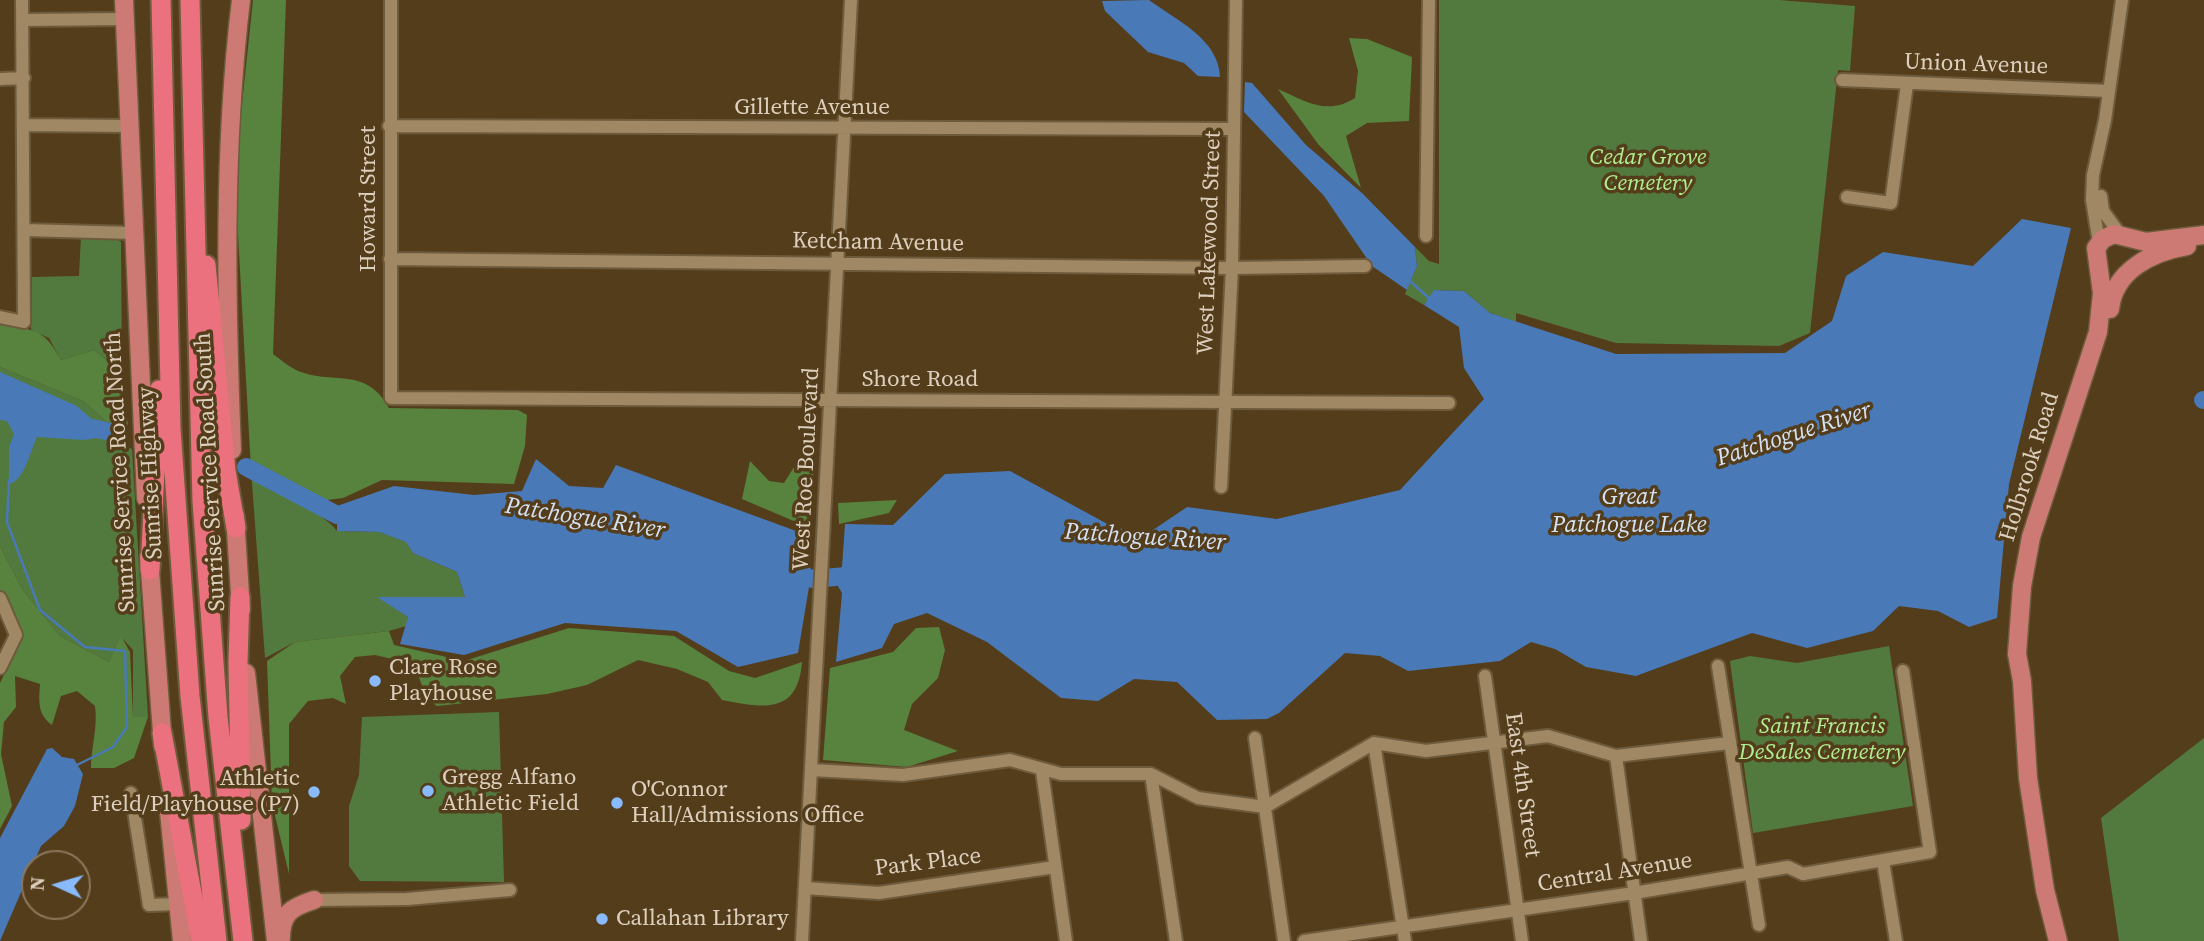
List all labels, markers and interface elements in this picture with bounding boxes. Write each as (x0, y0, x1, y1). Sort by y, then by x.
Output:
street label: Union Avenue (1903, 49, 2049, 81)
street label: Gillette Avenue (734, 94, 890, 122)
street label: Howard Street (355, 126, 383, 272)
street label: West Lakewood Street (1192, 130, 1228, 356)
park label: Cedar Grove Cemetery (1590, 144, 1706, 198)
street label: Ketcham Avenue (792, 228, 964, 258)
street label: Sunrise Service Road North (100, 331, 142, 613)
street label: Sunrise Service Road South (190, 332, 232, 612)
street label: Shore Road (862, 366, 978, 394)
street label: West Roe Boulevard (788, 367, 826, 571)
street label: Sunrise Highway (133, 386, 169, 560)
street label: Holbrook Road (1994, 389, 2066, 545)
water label: Patchogue River (1713, 396, 1875, 474)
water label: Great Patchogue Lake (1551, 484, 1707, 540)
water label: Patchogue River (503, 492, 667, 546)
water label: Patchogue River (1064, 518, 1226, 558)
place label: Clare Rose Playhouse (389, 654, 497, 708)
marker: Clare Rose Playhouse (367, 673, 383, 689)
street label: East 4th Street (1498, 711, 1546, 859)
park label: Saint Francis DeSales Cemetery (1739, 713, 1905, 767)
place label: Gregg Alfano Athletic Field (442, 764, 579, 818)
place label: Athletic Field/Playhouse (P7) (91, 765, 300, 819)
place label: O'Connor Hall/Admissions Office (631, 776, 864, 830)
marker: Gregg Alfano Athletic Field (420, 783, 436, 799)
marker: Athletic Field/Playhouse (P7) (306, 784, 322, 800)
marker: O'Connor Hall/Admissions Office (609, 795, 625, 811)
street label: Park Place (873, 843, 983, 883)
street label: Central Avenue (1536, 847, 1694, 899)
north arrow (21, 850, 91, 920)
text: N (24, 876, 50, 891)
place label: Callahan Library (616, 905, 789, 933)
marker: Callahan Library (594, 911, 610, 927)

